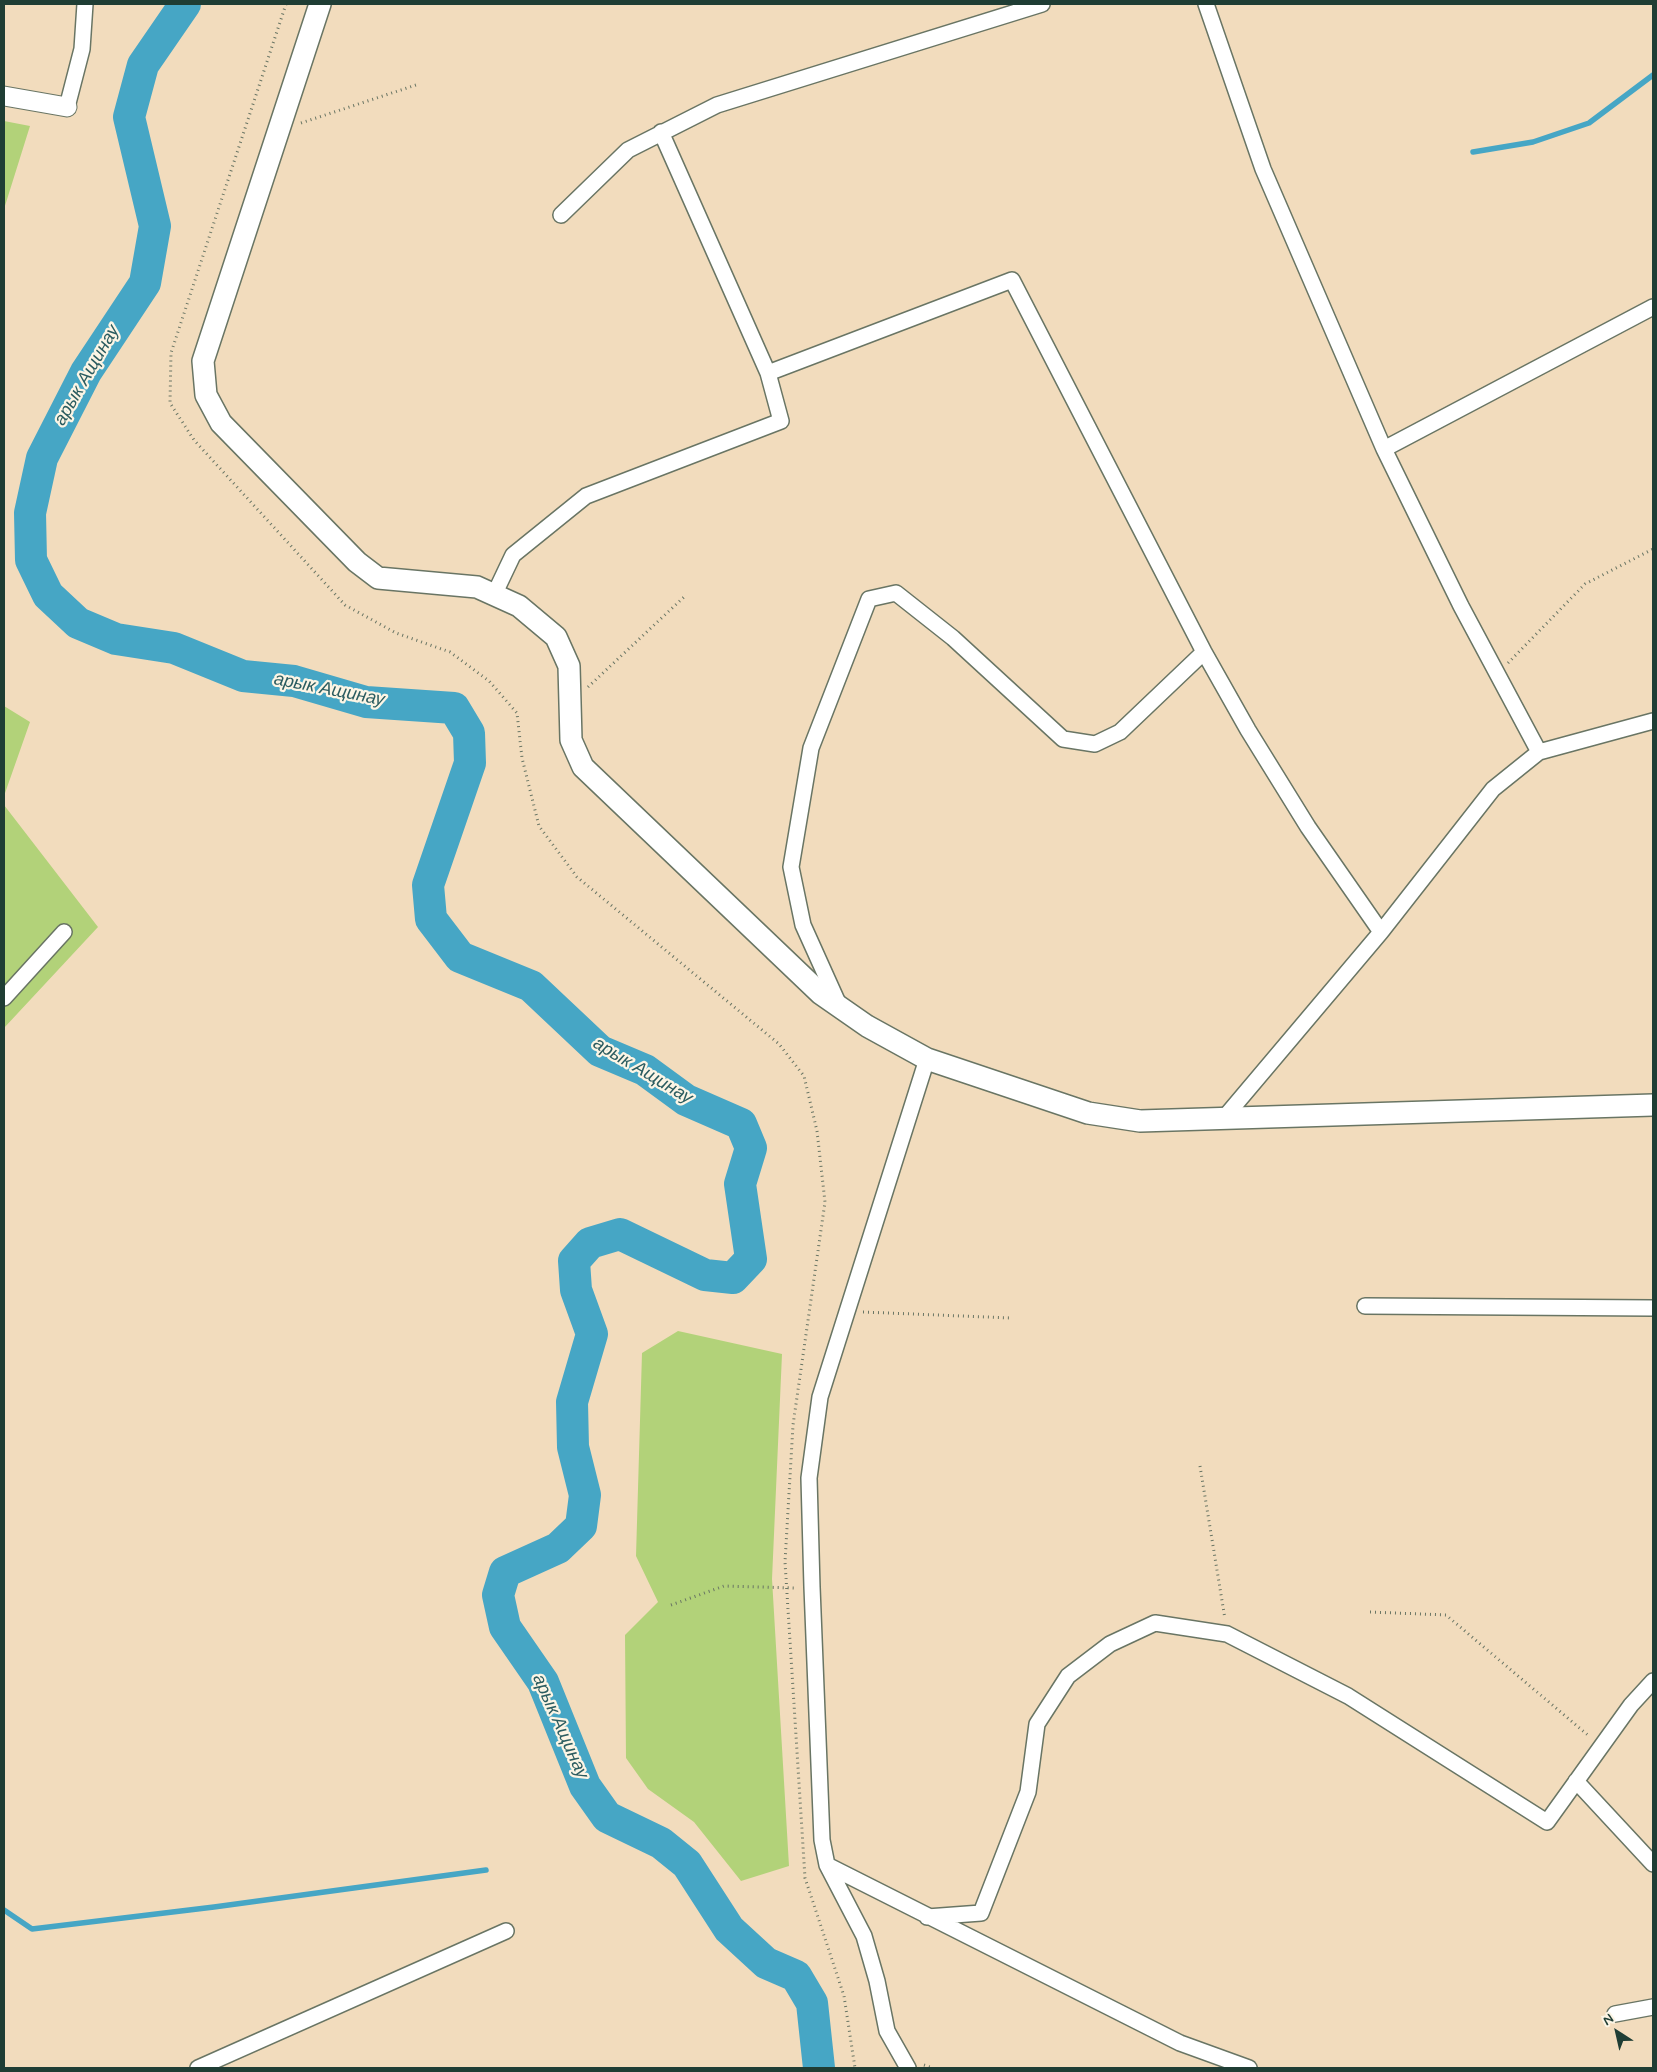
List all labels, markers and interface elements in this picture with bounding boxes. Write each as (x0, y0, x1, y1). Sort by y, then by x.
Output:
water label: арык Ащинау (51, 322, 125, 430)
water label: арык Ащинау (272, 670, 386, 712)
water label: арык Ащинау (588, 1034, 696, 1110)
water label: арык Ащинау (526, 1671, 592, 1783)
north arrow (1592, 2007, 1642, 2057)
text: N (1599, 2010, 1617, 2030)

